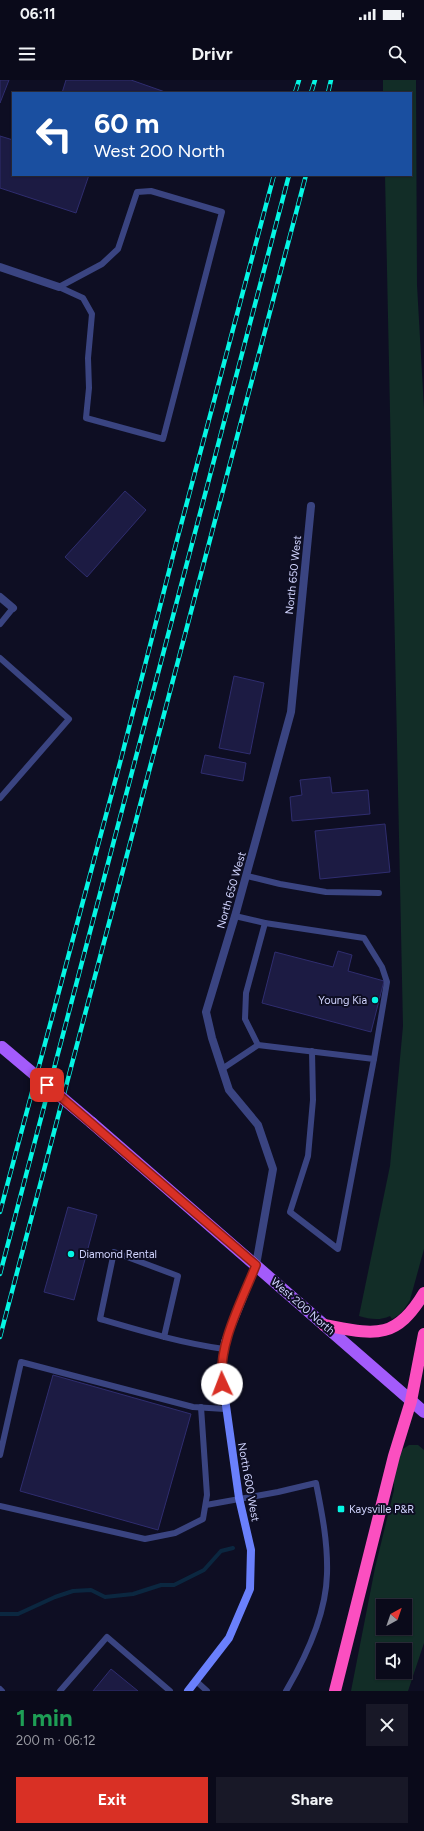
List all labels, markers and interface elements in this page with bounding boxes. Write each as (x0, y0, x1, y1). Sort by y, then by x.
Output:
text: 06:11 (20, 5, 56, 23)
icon: menu (16, 43, 38, 65)
text: Drivr (192, 43, 232, 65)
icon: search (386, 43, 408, 65)
text: 60 m (94, 106, 159, 140)
icon: left (28, 108, 80, 160)
text: West 200 North (94, 140, 225, 162)
street label: North 650 West (283, 535, 304, 615)
street label: North 650 West (214, 850, 249, 930)
place label: Young Kia (318, 994, 367, 1007)
marker: Young Kia (370, 995, 380, 1005)
pin (30, 1068, 64, 1102)
icon: arrive (36, 1074, 58, 1096)
place label: Diamond Rental (79, 1248, 157, 1261)
marker: Diamond Rental (66, 1249, 76, 1259)
street label: West 200 North (268, 1275, 337, 1338)
position arrow (201, 1363, 243, 1405)
street label: North 600 West (235, 1442, 262, 1523)
place label: Kaysville P&R (349, 1503, 414, 1516)
marker: Kaysville P&R (336, 1504, 346, 1514)
north arrow (376, 1599, 412, 1635)
map controls (376, 1599, 412, 1679)
button: sound (376, 1643, 412, 1679)
text: 1 min (16, 1703, 73, 1732)
button: close (366, 1704, 408, 1746)
text: 200 m · 06:12 (16, 1733, 96, 1748)
button: Exit (16, 1777, 208, 1823)
button: Share (216, 1777, 408, 1823)

